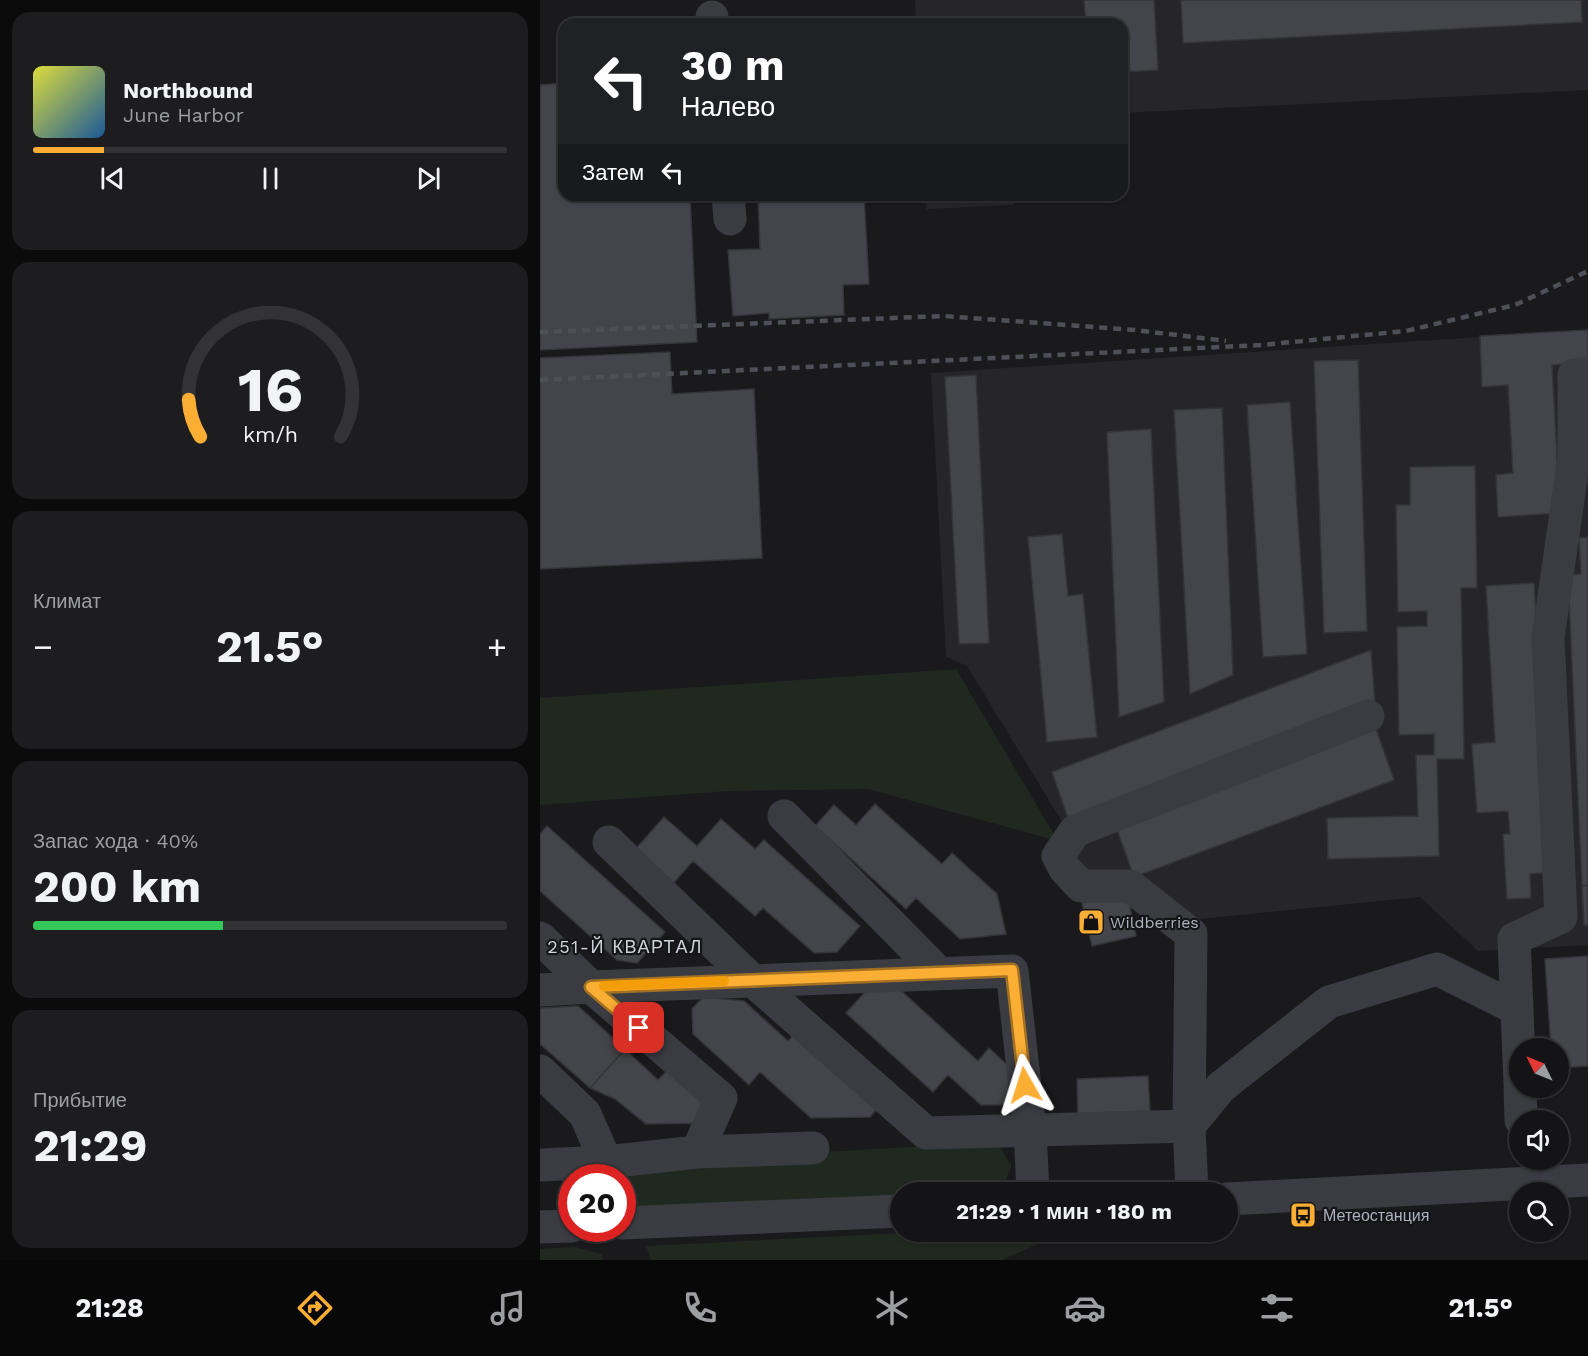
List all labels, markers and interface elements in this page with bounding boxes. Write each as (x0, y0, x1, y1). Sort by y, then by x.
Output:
text: 30 m (681, 41, 785, 90)
icon: left (582, 42, 660, 120)
text: Northbound (123, 78, 253, 103)
text: Налево (681, 91, 775, 123)
text: June Harbor (123, 103, 244, 127)
icon: left (656, 156, 689, 189)
text: Затем (582, 160, 644, 185)
icon: previous (96, 162, 129, 195)
icon: pause (254, 162, 287, 195)
icon: next (412, 162, 445, 195)
text: 16 (237, 354, 303, 427)
text: km/h (242, 423, 298, 448)
text: Климат (33, 589, 101, 613)
text: 21.5° (216, 620, 324, 673)
text: − (33, 627, 53, 666)
text: + (487, 627, 507, 666)
text: Запас хода · 40% (33, 829, 198, 853)
text: 200 km (33, 860, 201, 913)
shop icon: Wildberries (1076, 907, 1106, 937)
place label: Wildberries (1110, 913, 1199, 932)
district label: 251-Й КВАРТАЛ (547, 936, 703, 957)
pin (613, 1002, 664, 1053)
icon: arrive (622, 1011, 655, 1044)
north arrow (1509, 1038, 1569, 1098)
map controls (1509, 1038, 1569, 1242)
position arrow (993, 1053, 1057, 1117)
text: Прибытие (33, 1088, 127, 1112)
button: sound (1509, 1110, 1569, 1170)
text: 21:29 (33, 1119, 147, 1172)
speed limit sign: 20 (558, 1164, 636, 1242)
button: search (1509, 1182, 1569, 1242)
text: 21:29 · 1 мин · 180 m (956, 1199, 1172, 1224)
bus stop icon: Метеостанция (1288, 1200, 1318, 1230)
place label: Метеостанция (1323, 1206, 1429, 1225)
icon: directions (294, 1287, 336, 1329)
icon: music (487, 1287, 529, 1329)
icon: phone (679, 1287, 721, 1329)
icon: climate (871, 1287, 913, 1329)
icon: car (1064, 1287, 1106, 1329)
icon: filters (1256, 1287, 1298, 1329)
text: 21:28 (75, 1292, 144, 1324)
text: 21.5° (1448, 1292, 1513, 1324)

